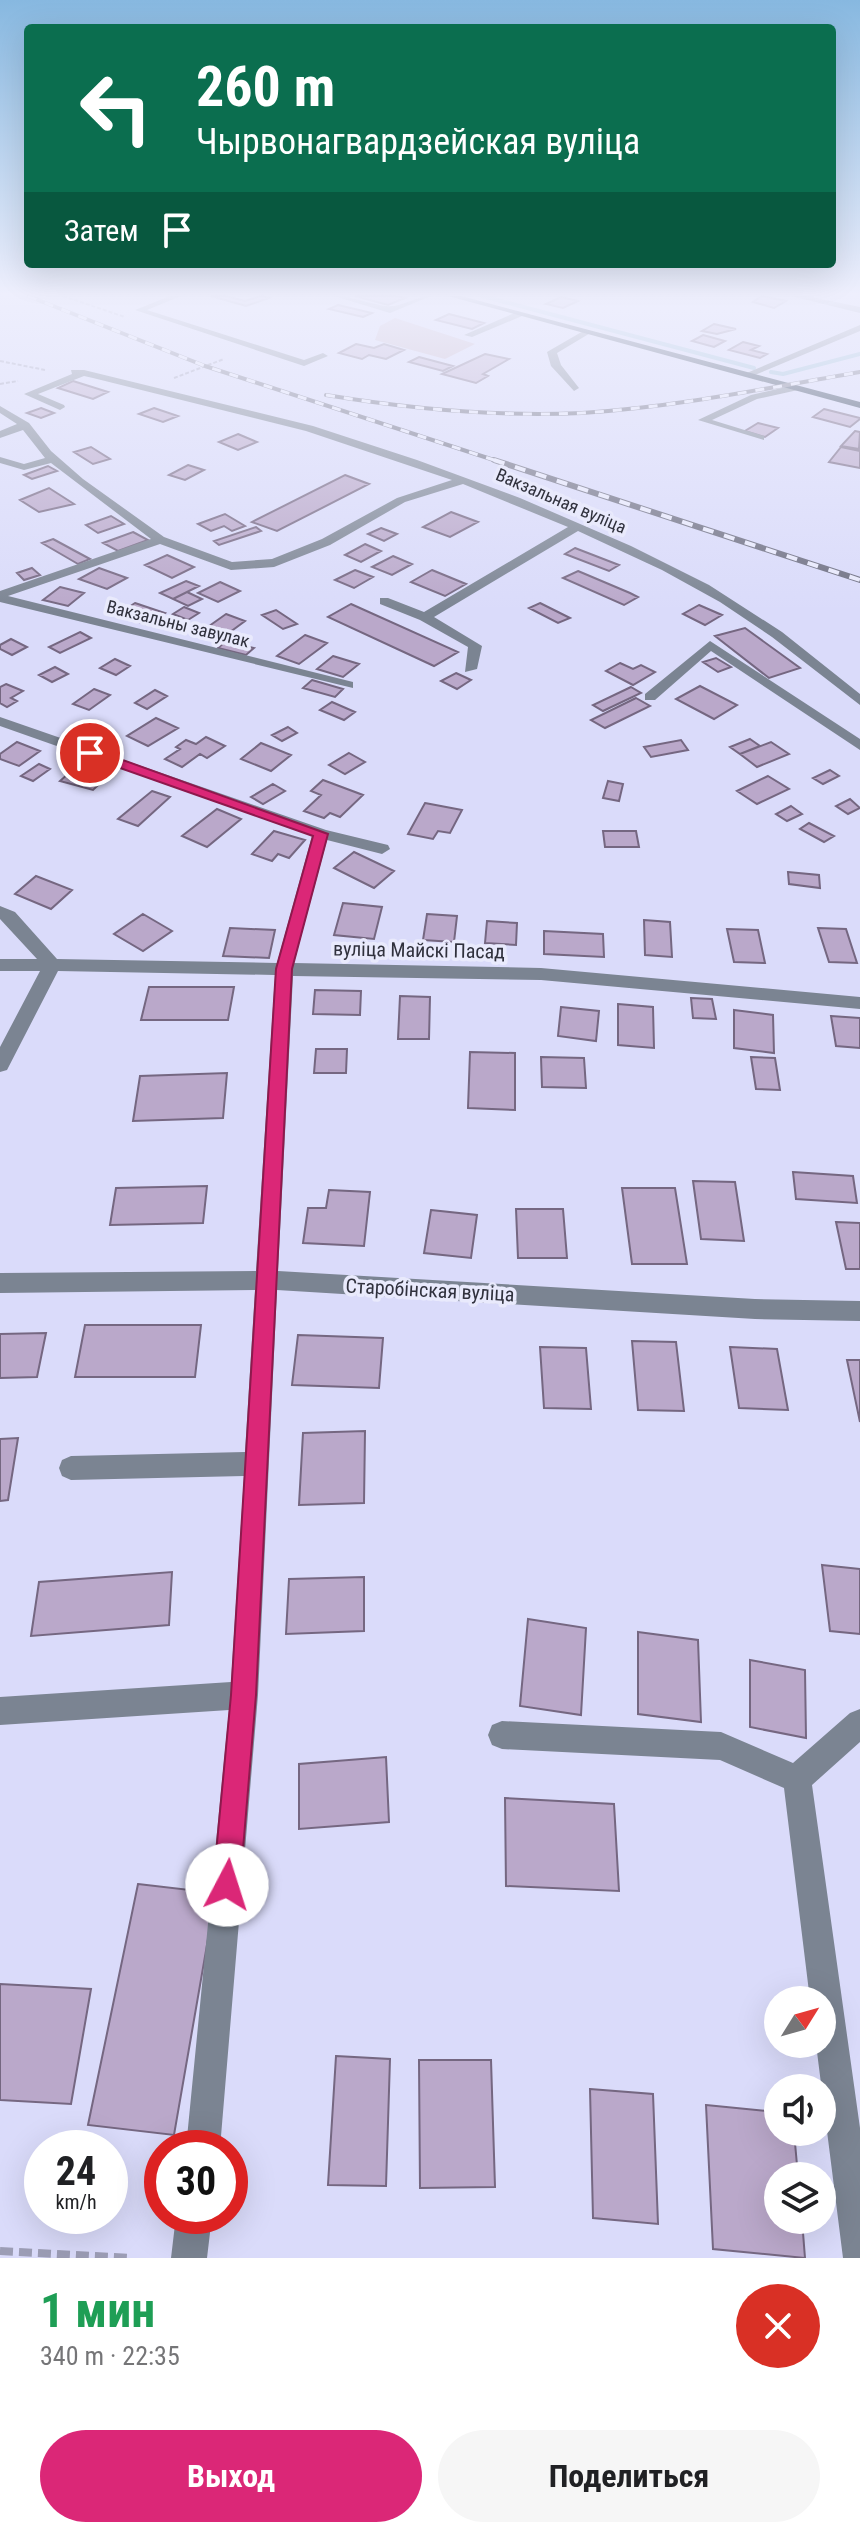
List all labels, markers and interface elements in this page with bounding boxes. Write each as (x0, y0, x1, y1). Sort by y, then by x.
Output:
text: 260 m (196, 54, 335, 120)
icon: left (64, 56, 168, 160)
text: Чырвонагвардзейская вуліца (196, 121, 640, 163)
icon: arrive (155, 208, 199, 252)
text: Затем (64, 213, 139, 248)
street label: Вакзальная вуліца (493, 464, 630, 537)
street label: Вакзальны завулак (105, 596, 252, 651)
pin (56, 719, 124, 787)
icon: arrive (68, 731, 112, 775)
street label: вуліца Майскі Пасад (333, 937, 505, 964)
street label: Старобінская вуліца (345, 1274, 515, 1306)
position arrow (185, 1843, 269, 1927)
north arrow (764, 1986, 836, 2058)
map controls (764, 1986, 836, 2234)
button: sound (764, 2074, 836, 2146)
speed limit sign: 30 (144, 2130, 248, 2234)
text: 24 (56, 2148, 96, 2195)
button: layers (764, 2162, 836, 2234)
text: km/h (55, 2190, 97, 2214)
text: 1 мин (40, 2282, 155, 2339)
button: close (736, 2284, 820, 2368)
text: 340 m · 22:35 (40, 2341, 180, 2371)
button: Выход (40, 2430, 422, 2522)
button: Поделиться (438, 2430, 820, 2522)

